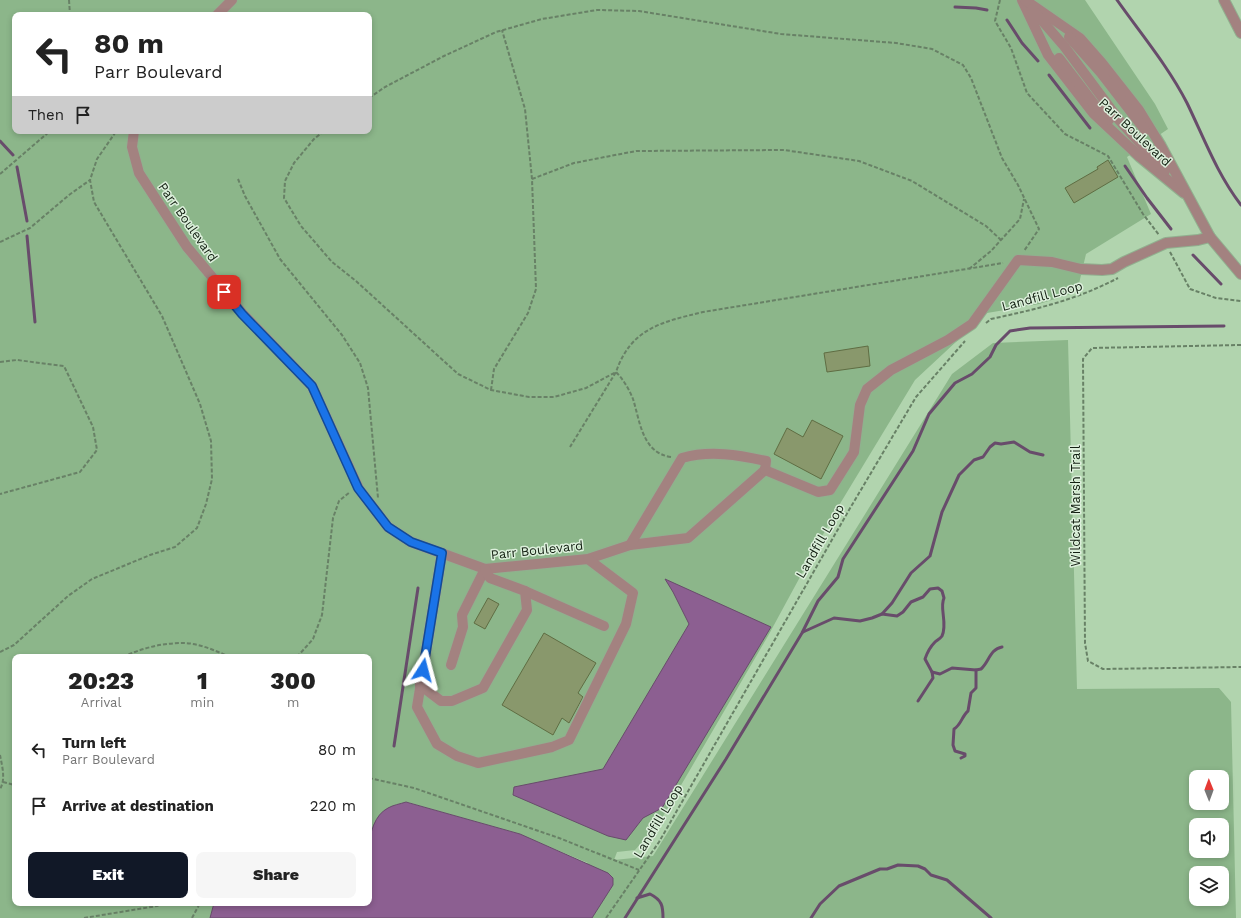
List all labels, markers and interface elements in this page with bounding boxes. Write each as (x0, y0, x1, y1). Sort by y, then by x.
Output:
text: 80 m (94, 27, 164, 60)
icon: left (28, 28, 80, 80)
text: Parr Boulevard (94, 61, 223, 82)
street label: Parr Boulevard (1096, 95, 1174, 169)
icon: arrive (72, 104, 94, 126)
text: Then (28, 106, 64, 124)
street label: Parr Boulevard (155, 180, 221, 264)
pin (207, 275, 241, 309)
street label: Landfill Loop (1000, 278, 1084, 314)
icon: arrive (213, 281, 235, 303)
street label: Wildcat Marsh Trail (1068, 445, 1083, 567)
street label: Landfill Loop (793, 501, 847, 581)
street label: Parr Boulevard (490, 538, 584, 562)
position arrow (402, 649, 444, 691)
text: 20:23 (68, 667, 134, 695)
text: 1 (197, 667, 208, 695)
text: 300 (270, 667, 316, 695)
text: Arrival (81, 695, 121, 710)
text: min (190, 695, 214, 710)
text: m (287, 695, 299, 710)
text: Turn left (62, 734, 126, 752)
icon: left (28, 739, 50, 761)
text: 80 m (318, 741, 356, 759)
text: Parr Boulevard (62, 752, 155, 767)
north arrow (1189, 770, 1229, 810)
map controls (1189, 770, 1229, 906)
street label: Landfill Loop (630, 781, 686, 861)
icon: arrive (28, 795, 50, 817)
text: Arrive at destination (62, 797, 214, 815)
text: 220 m (310, 797, 356, 815)
button: sound (1189, 818, 1229, 858)
button: Exit (28, 852, 188, 898)
button: Share (196, 852, 356, 898)
button: layers (1189, 866, 1229, 906)

